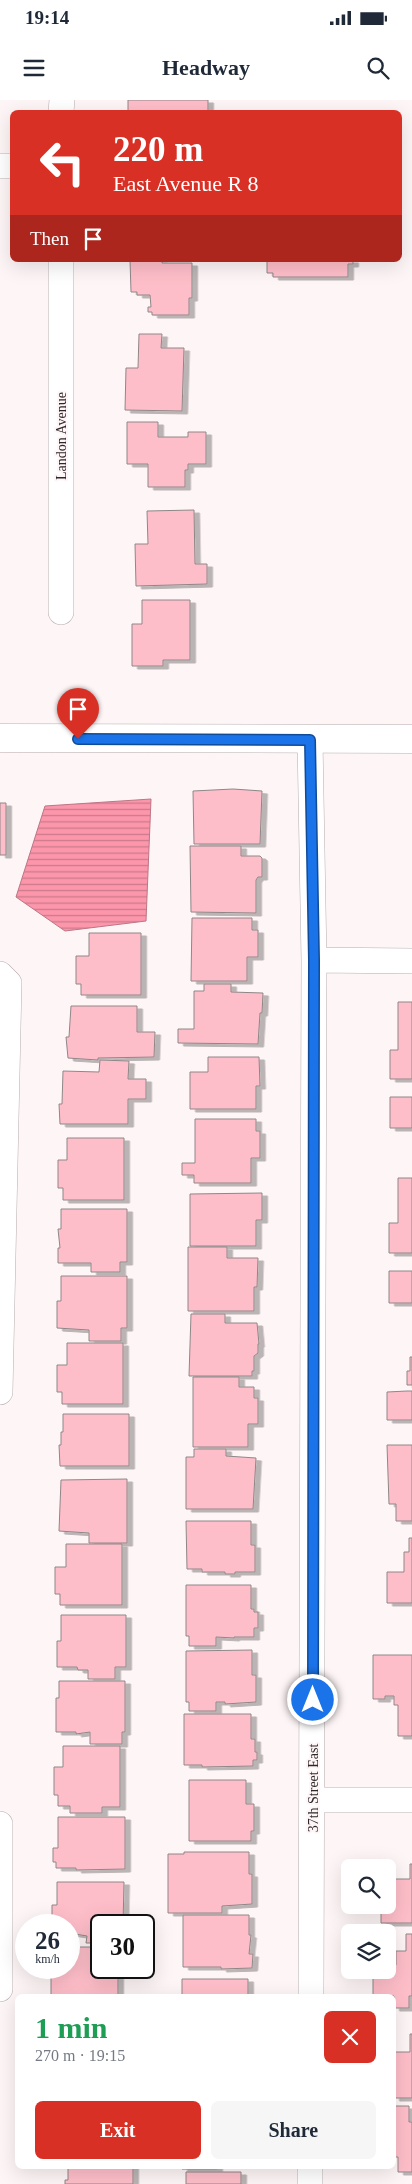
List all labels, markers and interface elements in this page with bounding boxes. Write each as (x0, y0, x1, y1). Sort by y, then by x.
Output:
text: 19:14 (25, 7, 69, 28)
icon: menu (20, 54, 48, 82)
icon: search (364, 54, 392, 82)
text: Headway (162, 55, 250, 80)
icon: left (30, 130, 95, 195)
text: 220 m (113, 130, 203, 169)
text: East Avenue R 8 (113, 171, 259, 196)
icon: arrive (79, 225, 107, 253)
text: Then (30, 228, 69, 249)
street label: Landon Avenue (54, 392, 69, 480)
pin (57, 688, 99, 739)
icon: arrive (64, 695, 92, 723)
position arrow (286, 1673, 338, 1725)
street label: 37th Street East (306, 1744, 321, 1832)
map controls (341, 1859, 396, 1979)
button: search (341, 1859, 396, 1914)
speed limit sign: 30 (90, 1914, 155, 1979)
button: layers (341, 1924, 396, 1979)
text: 26 (35, 1927, 60, 1954)
text: km/h (35, 1952, 60, 1966)
text: 1 min (35, 2011, 108, 2044)
button: close (324, 2011, 376, 2063)
text: 270 m · 19:15 (35, 2047, 125, 2064)
button: Exit (35, 2101, 201, 2159)
button: Share (211, 2101, 376, 2159)

